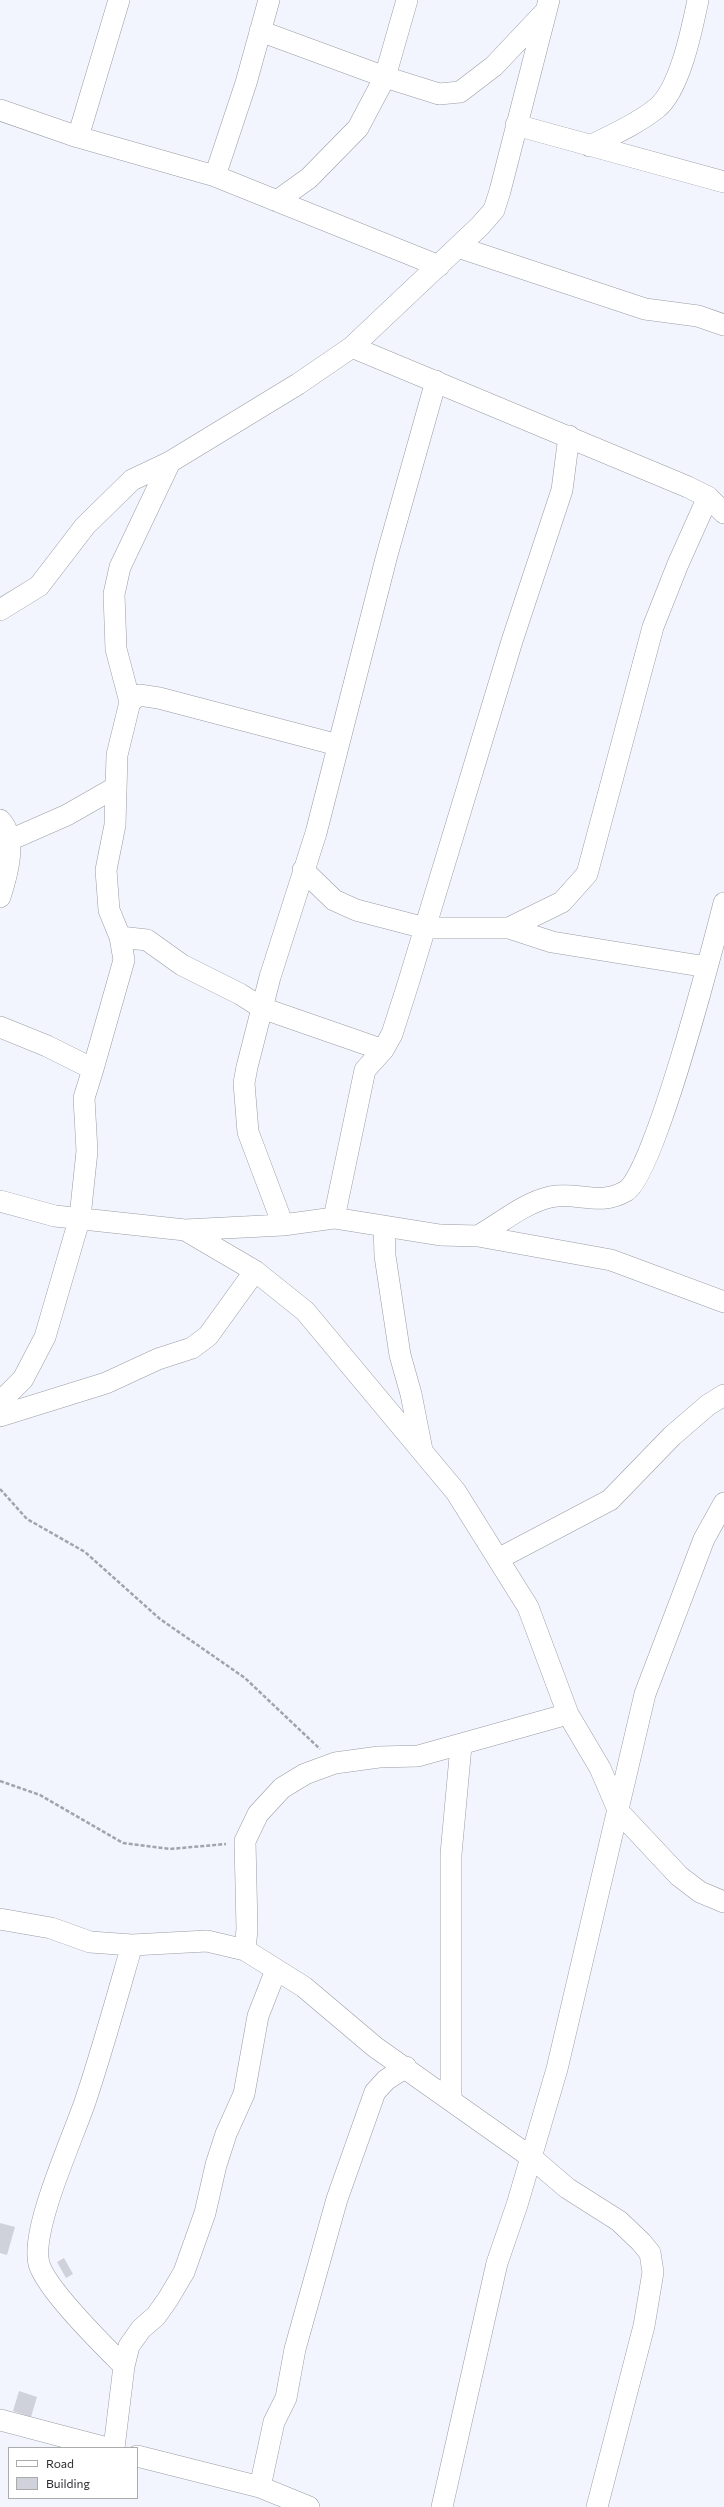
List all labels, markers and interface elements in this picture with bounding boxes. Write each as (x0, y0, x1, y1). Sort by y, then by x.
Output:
legend (8, 2447, 138, 2499)
text: Road (46, 2456, 74, 2470)
text: Building (46, 2476, 90, 2490)

